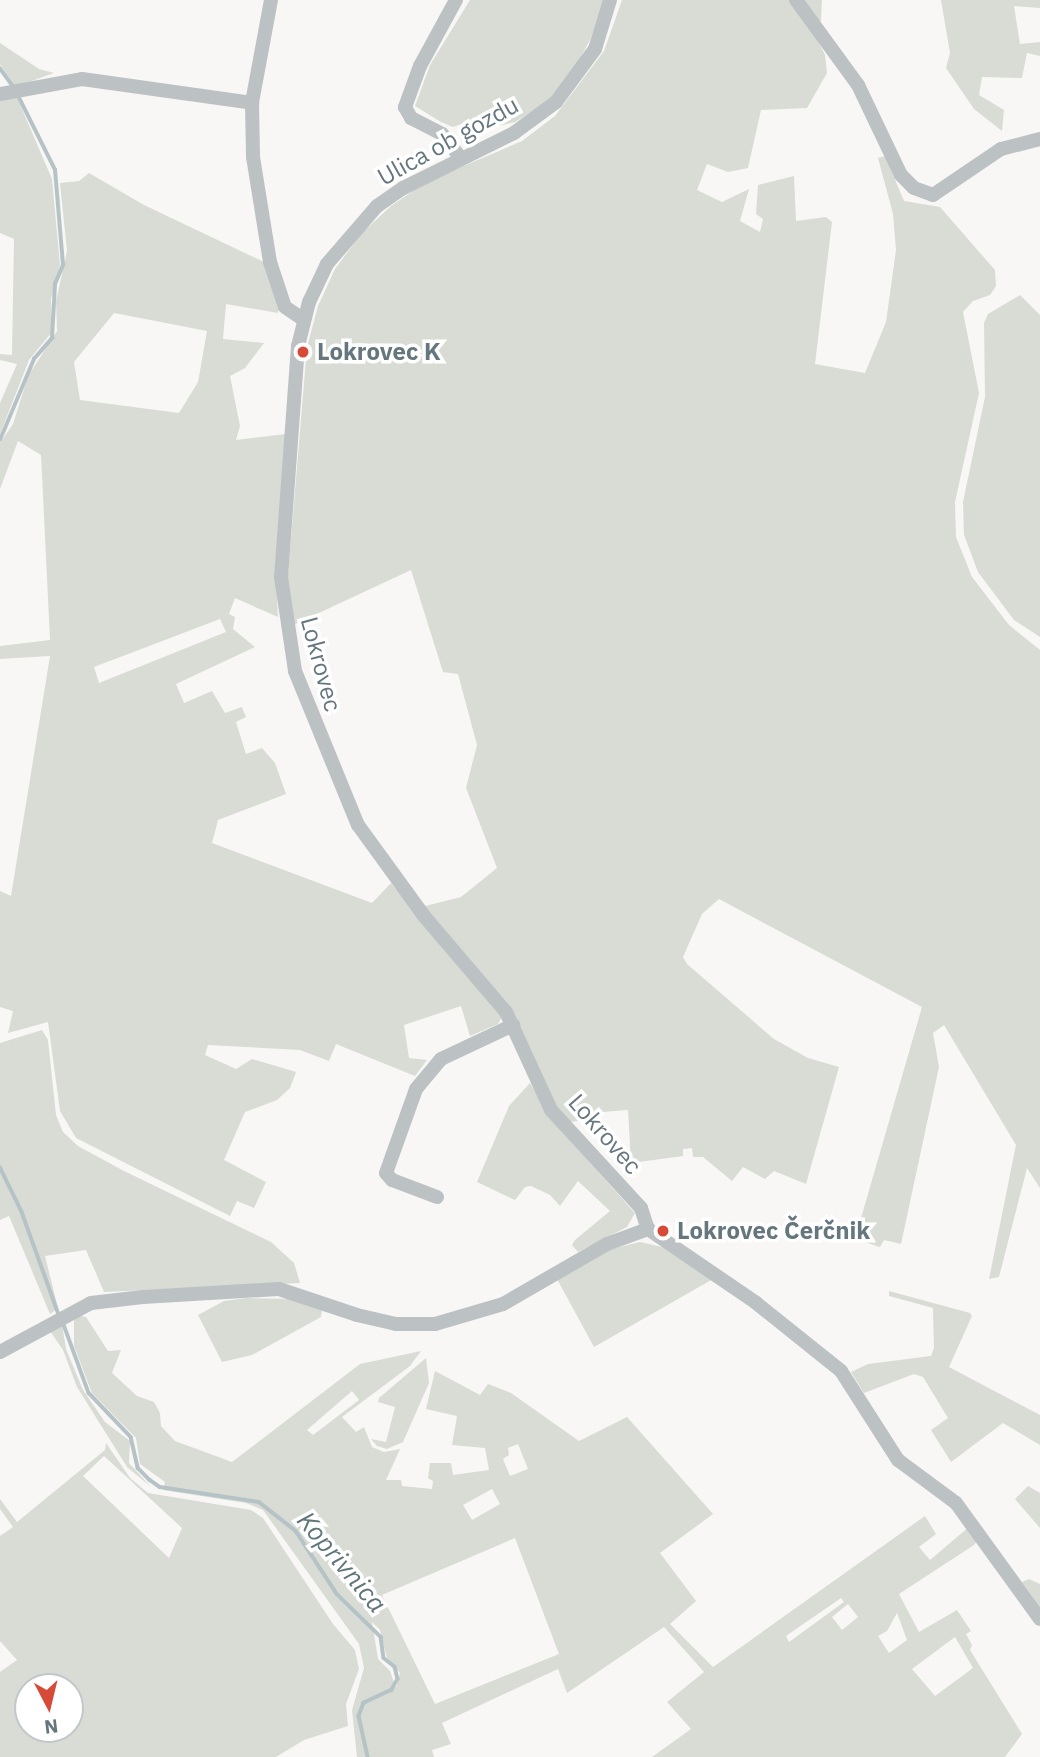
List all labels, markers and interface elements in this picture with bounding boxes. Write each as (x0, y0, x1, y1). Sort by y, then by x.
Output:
street label: Ulica ob gozdu (373, 90, 523, 192)
place label: Lokrovec K (317, 338, 441, 366)
marker: Lokrovec K (295, 344, 311, 360)
street label: Lokrovec (295, 614, 347, 714)
street label: Lokrovec (562, 1088, 648, 1180)
place label: Lokrovec Čerčnik (677, 1217, 870, 1245)
marker: Lokrovec Čerčnik (655, 1223, 671, 1239)
water label: Koprivnica (291, 1505, 393, 1619)
north arrow (14, 1673, 84, 1743)
text: N (43, 1714, 60, 1740)

